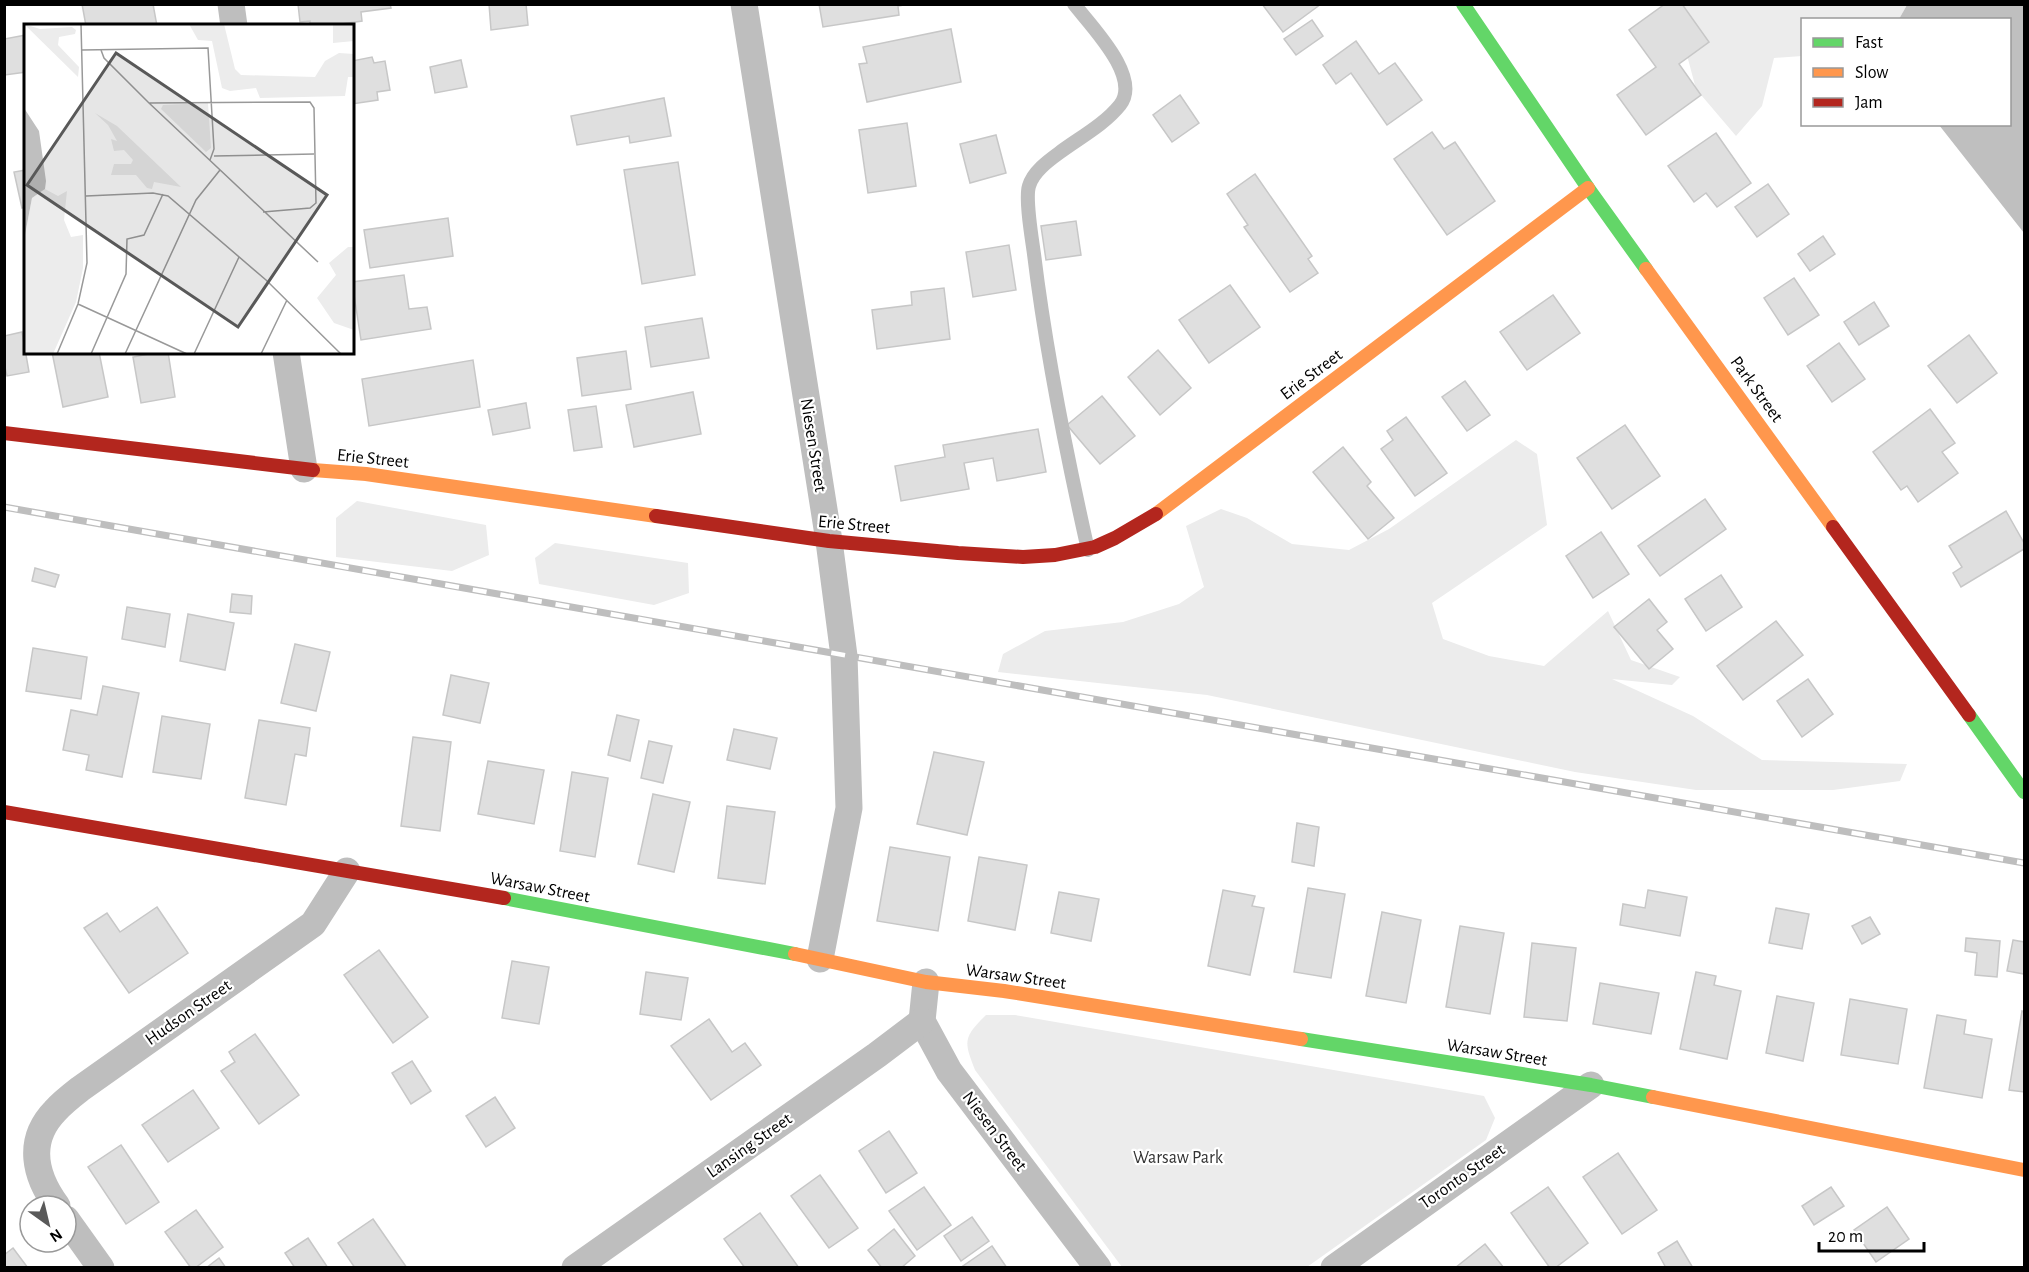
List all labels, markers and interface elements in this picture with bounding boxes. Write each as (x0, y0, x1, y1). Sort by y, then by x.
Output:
legend (1801, 18, 2011, 126)
inset map (24, 24, 354, 354)
text: Fast (1855, 34, 1883, 52)
text: Slow (1855, 64, 1888, 82)
text: Jam (1855, 94, 1883, 112)
street label: Erie Street (1277, 346, 1346, 404)
street label: Park Street (1726, 353, 1786, 426)
street label: Niesen Street (797, 397, 829, 493)
street label: Erie Street (336, 446, 410, 472)
street label: Erie Street (817, 513, 891, 537)
street label: Warsaw Street (488, 869, 591, 907)
street label: Warsaw Street (964, 961, 1068, 993)
street label: Hudson Street (142, 976, 235, 1049)
street label: Warsaw Street (1445, 1036, 1549, 1070)
street label: Niesen Street (959, 1088, 1030, 1175)
street label: Lansing Street (704, 1110, 796, 1182)
street label: Toronto Street (1417, 1141, 1509, 1213)
park label: Warsaw Park (1133, 1149, 1224, 1167)
north arrow (18, 1194, 78, 1254)
scale bar (1819, 1215, 1924, 1253)
text: N (47, 1226, 65, 1245)
text: 20 m (1828, 1228, 1863, 1246)

